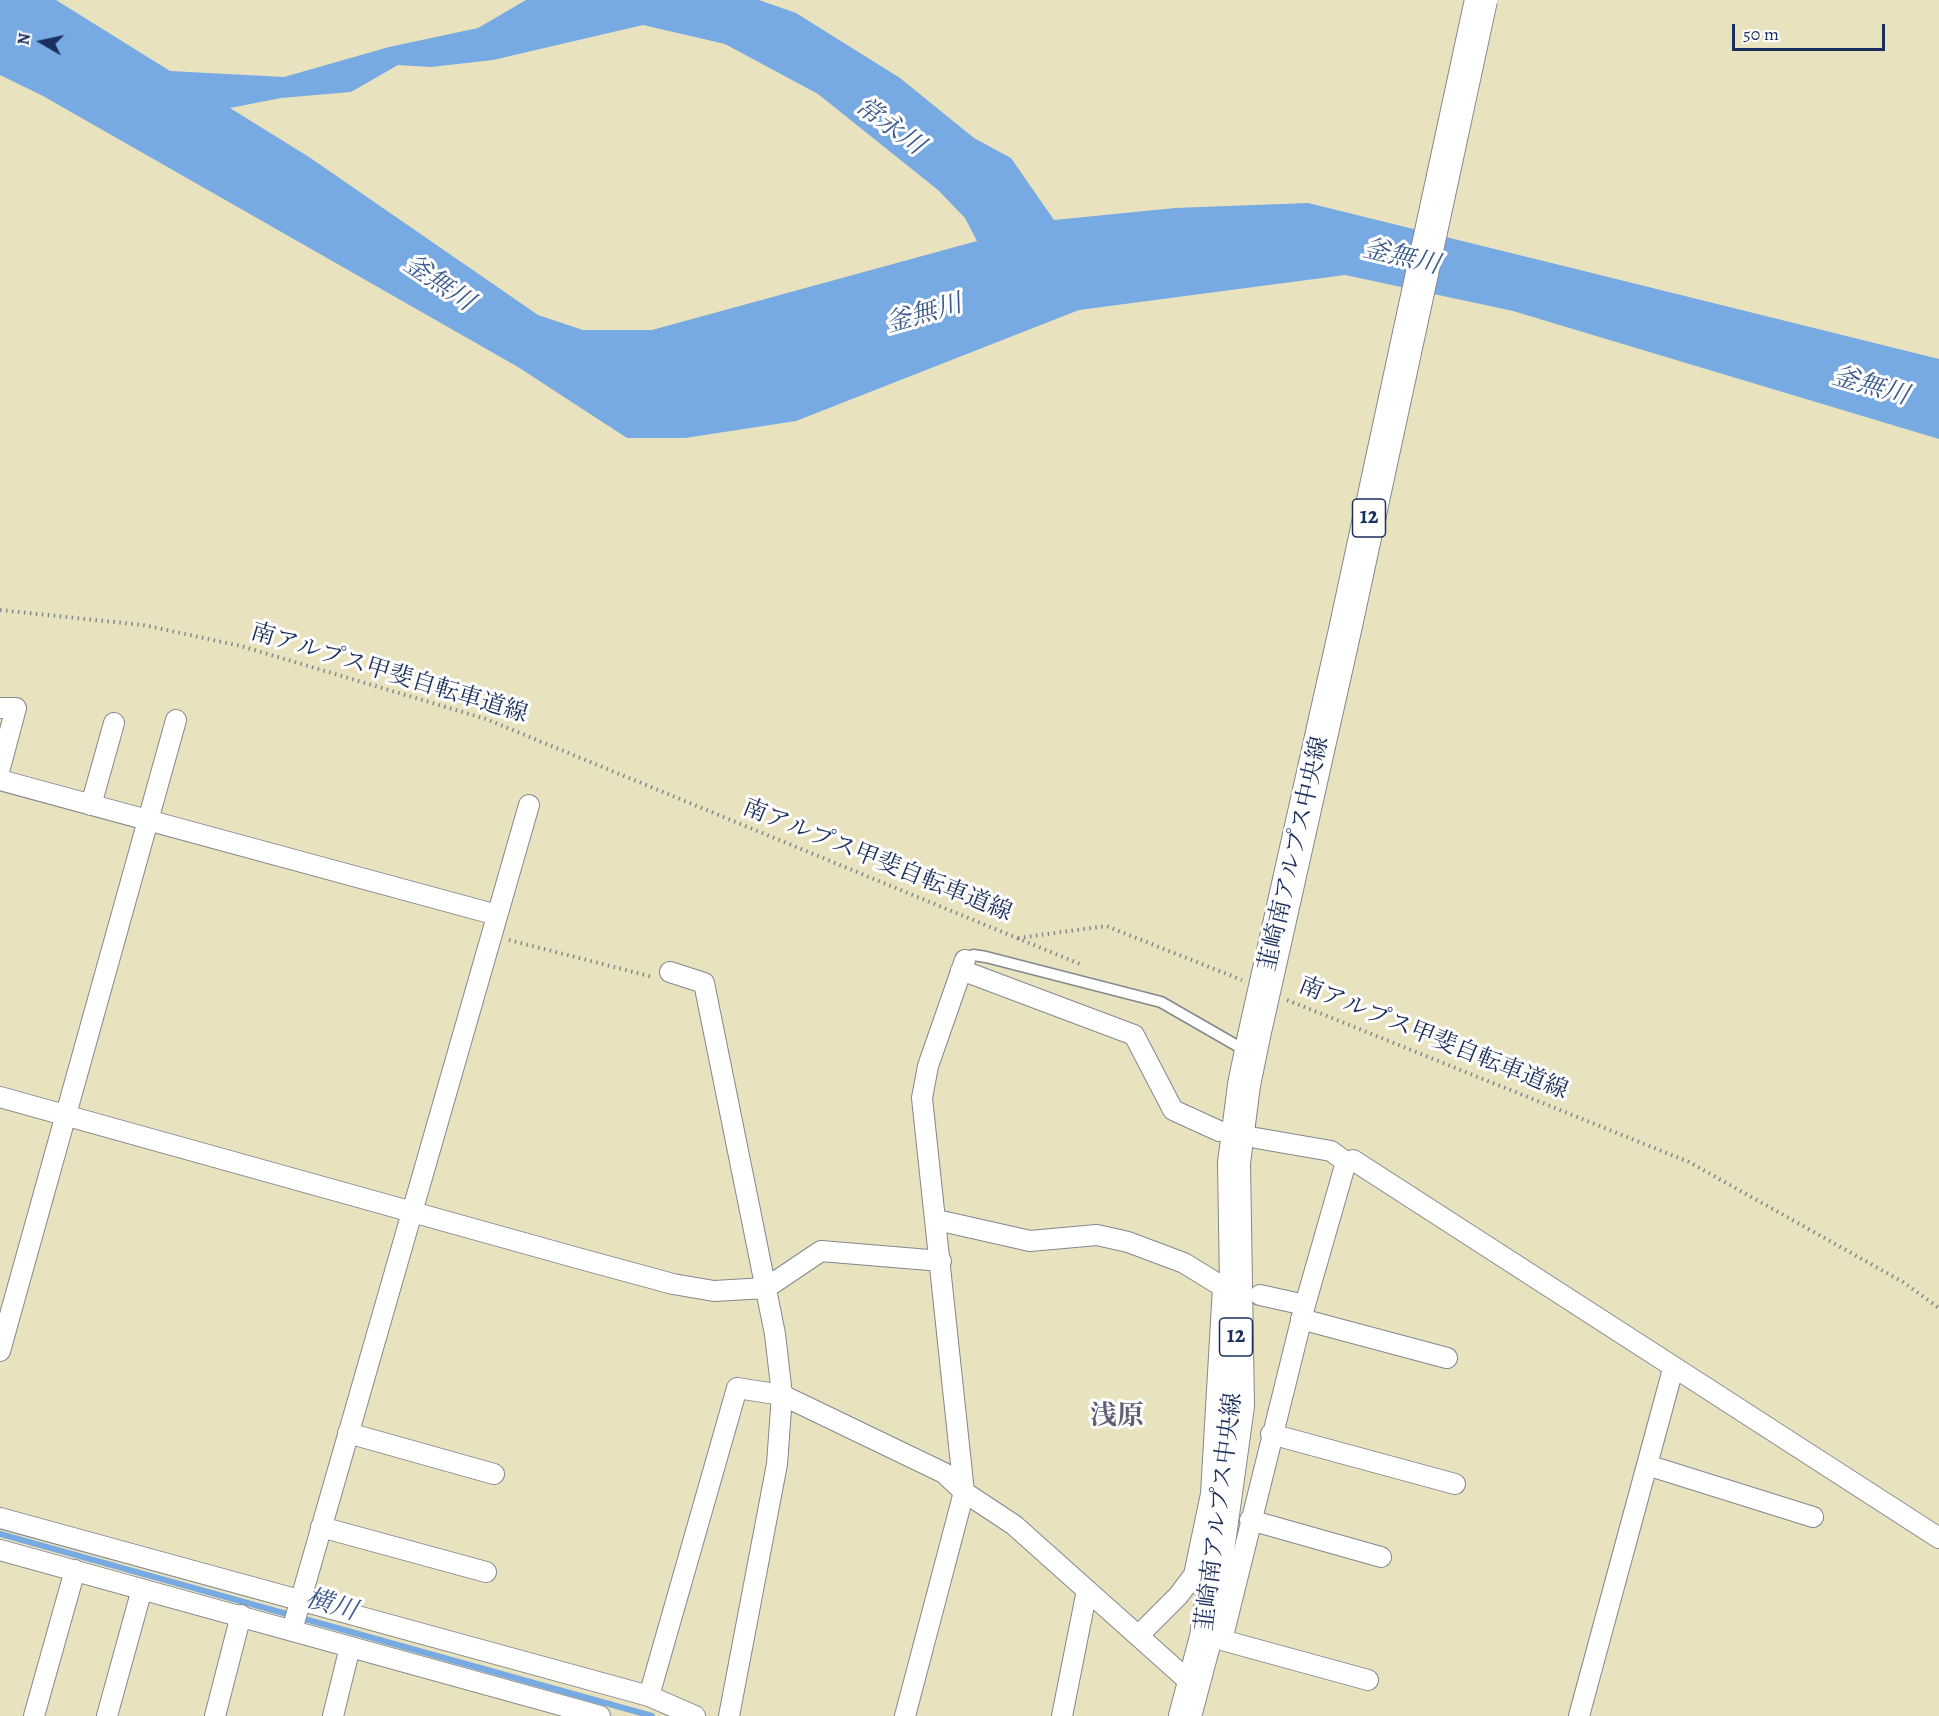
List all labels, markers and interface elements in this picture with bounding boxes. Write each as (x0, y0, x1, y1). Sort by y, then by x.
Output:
north arrow (12, 12, 72, 72)
scale bar (1735, 12, 1888, 50)
text: 50 m (1743, 22, 1779, 46)
text: N (12, 32, 36, 47)
water label: 常永川 (848, 91, 930, 163)
water label: 釜無川 (1359, 234, 1443, 282)
water label: 釜無川 (397, 249, 479, 319)
water label: 釜無川 (882, 289, 966, 341)
water label: 釜無川 (1828, 361, 1912, 413)
road number: 12 (1352, 499, 1386, 537)
street label: 南アルプス甲斐自転車道線 (247, 618, 531, 730)
street label: 韮崎南アルプス中央線 (1254, 734, 1336, 974)
street label: 南アルプス甲斐自転車道線 (738, 794, 1016, 928)
street label: 南アルプス甲斐自転車道線 (1294, 972, 1572, 1106)
road number: 12 (1220, 1318, 1252, 1356)
street label: 韮崎南アルプス中央線 (1191, 1391, 1249, 1633)
district label: 浅原 (1090, 1401, 1144, 1433)
water label: 横川 (302, 1584, 360, 1628)

